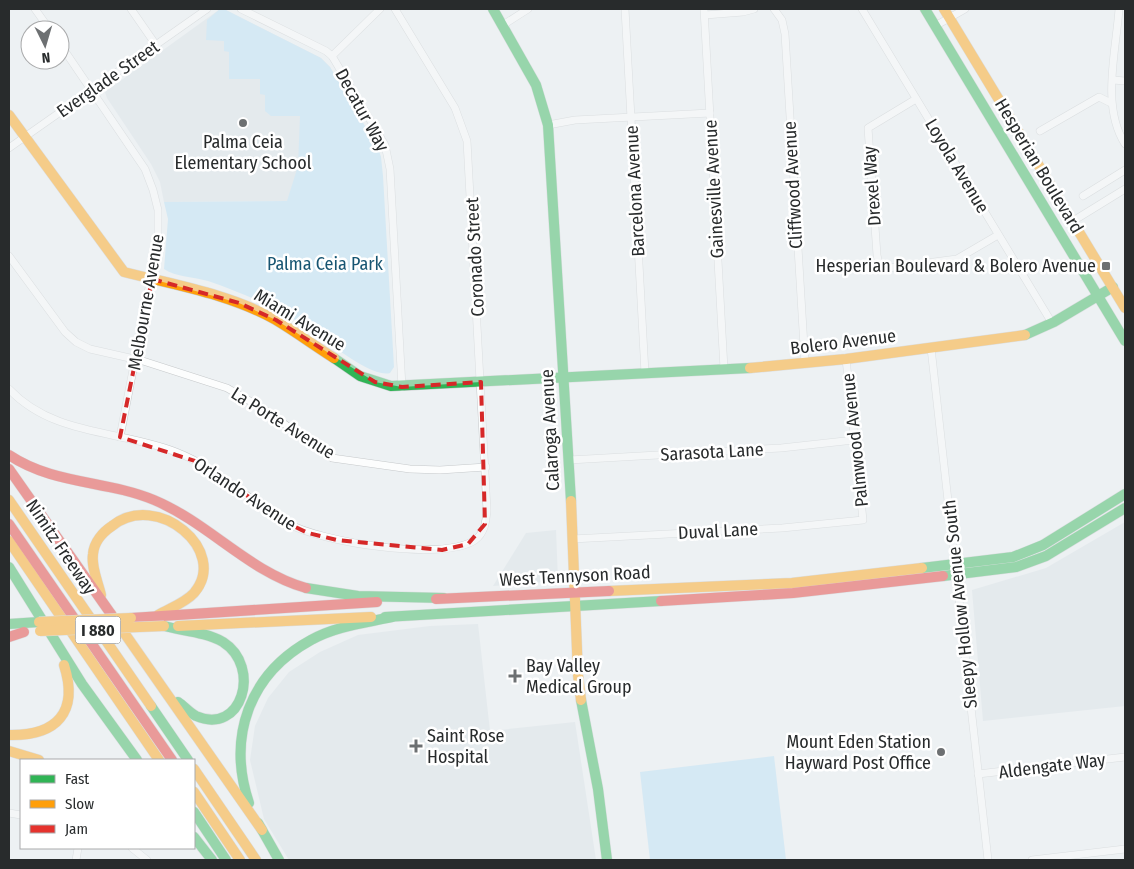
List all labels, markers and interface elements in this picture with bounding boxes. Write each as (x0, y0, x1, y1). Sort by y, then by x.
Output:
north arrow (20, 20, 70, 70)
street label: Everglade Street (53, 36, 164, 122)
text: N (41, 49, 51, 66)
street label: Decatur Way (330, 65, 394, 155)
street label: Hesperian Boulevard (990, 95, 1088, 237)
street label: Loyola Avenue (920, 115, 994, 217)
marker: Palma Ceia Elementary School (237, 117, 249, 129)
street label: Gainesville Avenue (699, 119, 729, 259)
street label: Cliffwood Avenue (779, 120, 807, 249)
street label: Barcelona Avenue (621, 125, 649, 257)
place label: Palma Ceia Elementary School (174, 131, 312, 174)
street label: Drexel Way (858, 145, 886, 227)
street label: Coronado Street (461, 197, 489, 317)
street label: Melbourne Avenue (123, 232, 169, 372)
park label: Palma Ceia Park (267, 253, 384, 275)
place label: Hesperian Boulevard & Bolero Avenue (816, 255, 1096, 277)
marker: Hesperian Boulevard & Bolero Avenue (1100, 260, 1112, 272)
street label: Miami Avenue (250, 284, 350, 356)
street label: Bolero Avenue (789, 325, 897, 359)
street label: Calaroga Avenue (536, 369, 564, 491)
street label: Palmwood Avenue (837, 372, 873, 508)
street label: La Porte Avenue (227, 382, 339, 464)
street label: Sarasota Lane (660, 438, 764, 466)
street label: Orlando Avenue (190, 453, 301, 535)
street label: Nimitz Freeway (21, 495, 101, 599)
street label: Sleepy Hollow Avenue South (938, 498, 982, 710)
street label: Duval Lane (677, 518, 759, 544)
street label: West Tennyson Road (499, 561, 651, 591)
road number: I 880 (76, 616, 120, 644)
place label: Bay Valley Medical Group (526, 655, 632, 698)
marker: Bay Valley Medical Group (508, 669, 522, 683)
place label: Saint Rose Hospital (427, 725, 505, 768)
place label: Mount Eden Station Hayward Post Office (785, 731, 931, 774)
marker: Saint Rose Hospital (409, 739, 423, 753)
marker: Mount Eden Station Hayward Post Office (935, 746, 947, 758)
street label: Aldengate Way (997, 749, 1107, 783)
legend (20, 759, 195, 849)
text: Fast (65, 770, 89, 788)
text: Slow (65, 795, 94, 813)
text: Jam (65, 820, 88, 838)

